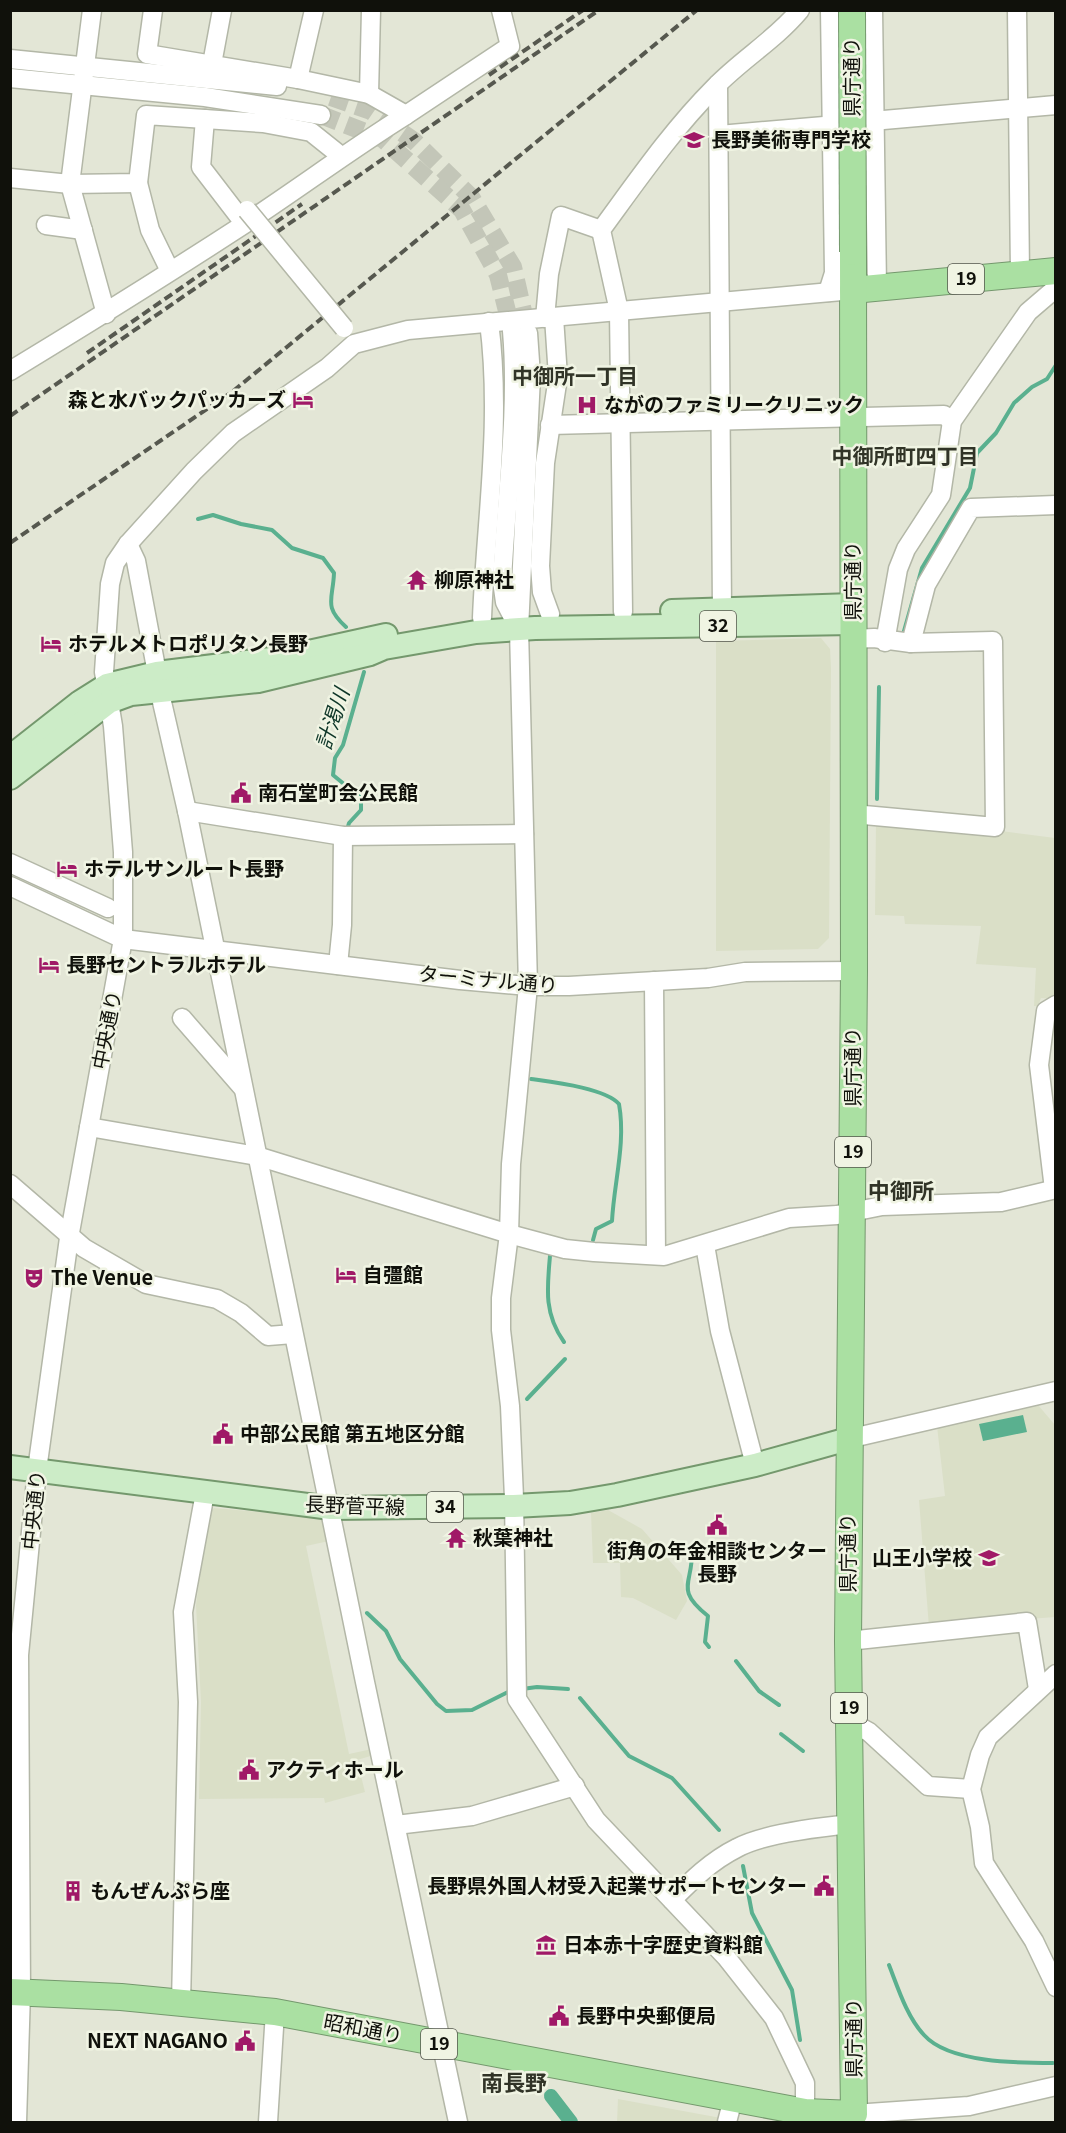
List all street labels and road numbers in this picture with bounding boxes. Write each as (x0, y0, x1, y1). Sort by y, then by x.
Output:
street label: 県庁通り (836, 37, 865, 117)
road number: 19 (948, 264, 984, 294)
street label: 県庁通り (837, 541, 866, 621)
road number: 32 (700, 611, 736, 641)
street label: ターミナル通り (417, 958, 559, 999)
street label: 中央通り (84, 988, 127, 1072)
street label: 県庁通り (837, 1027, 866, 1107)
road number: 19 (835, 1137, 871, 1167)
street label: 中央通り (14, 1469, 51, 1551)
street label: 長野菅平線 (305, 1488, 406, 1521)
road number: 34 (427, 1492, 463, 1522)
street label: 県庁通り (832, 1513, 861, 1593)
road number: 19 (831, 1693, 867, 1723)
street label: 県庁通り (838, 1998, 867, 2078)
street label: 昭和通り (321, 2006, 405, 2049)
road number: 19 (421, 2029, 457, 2059)

